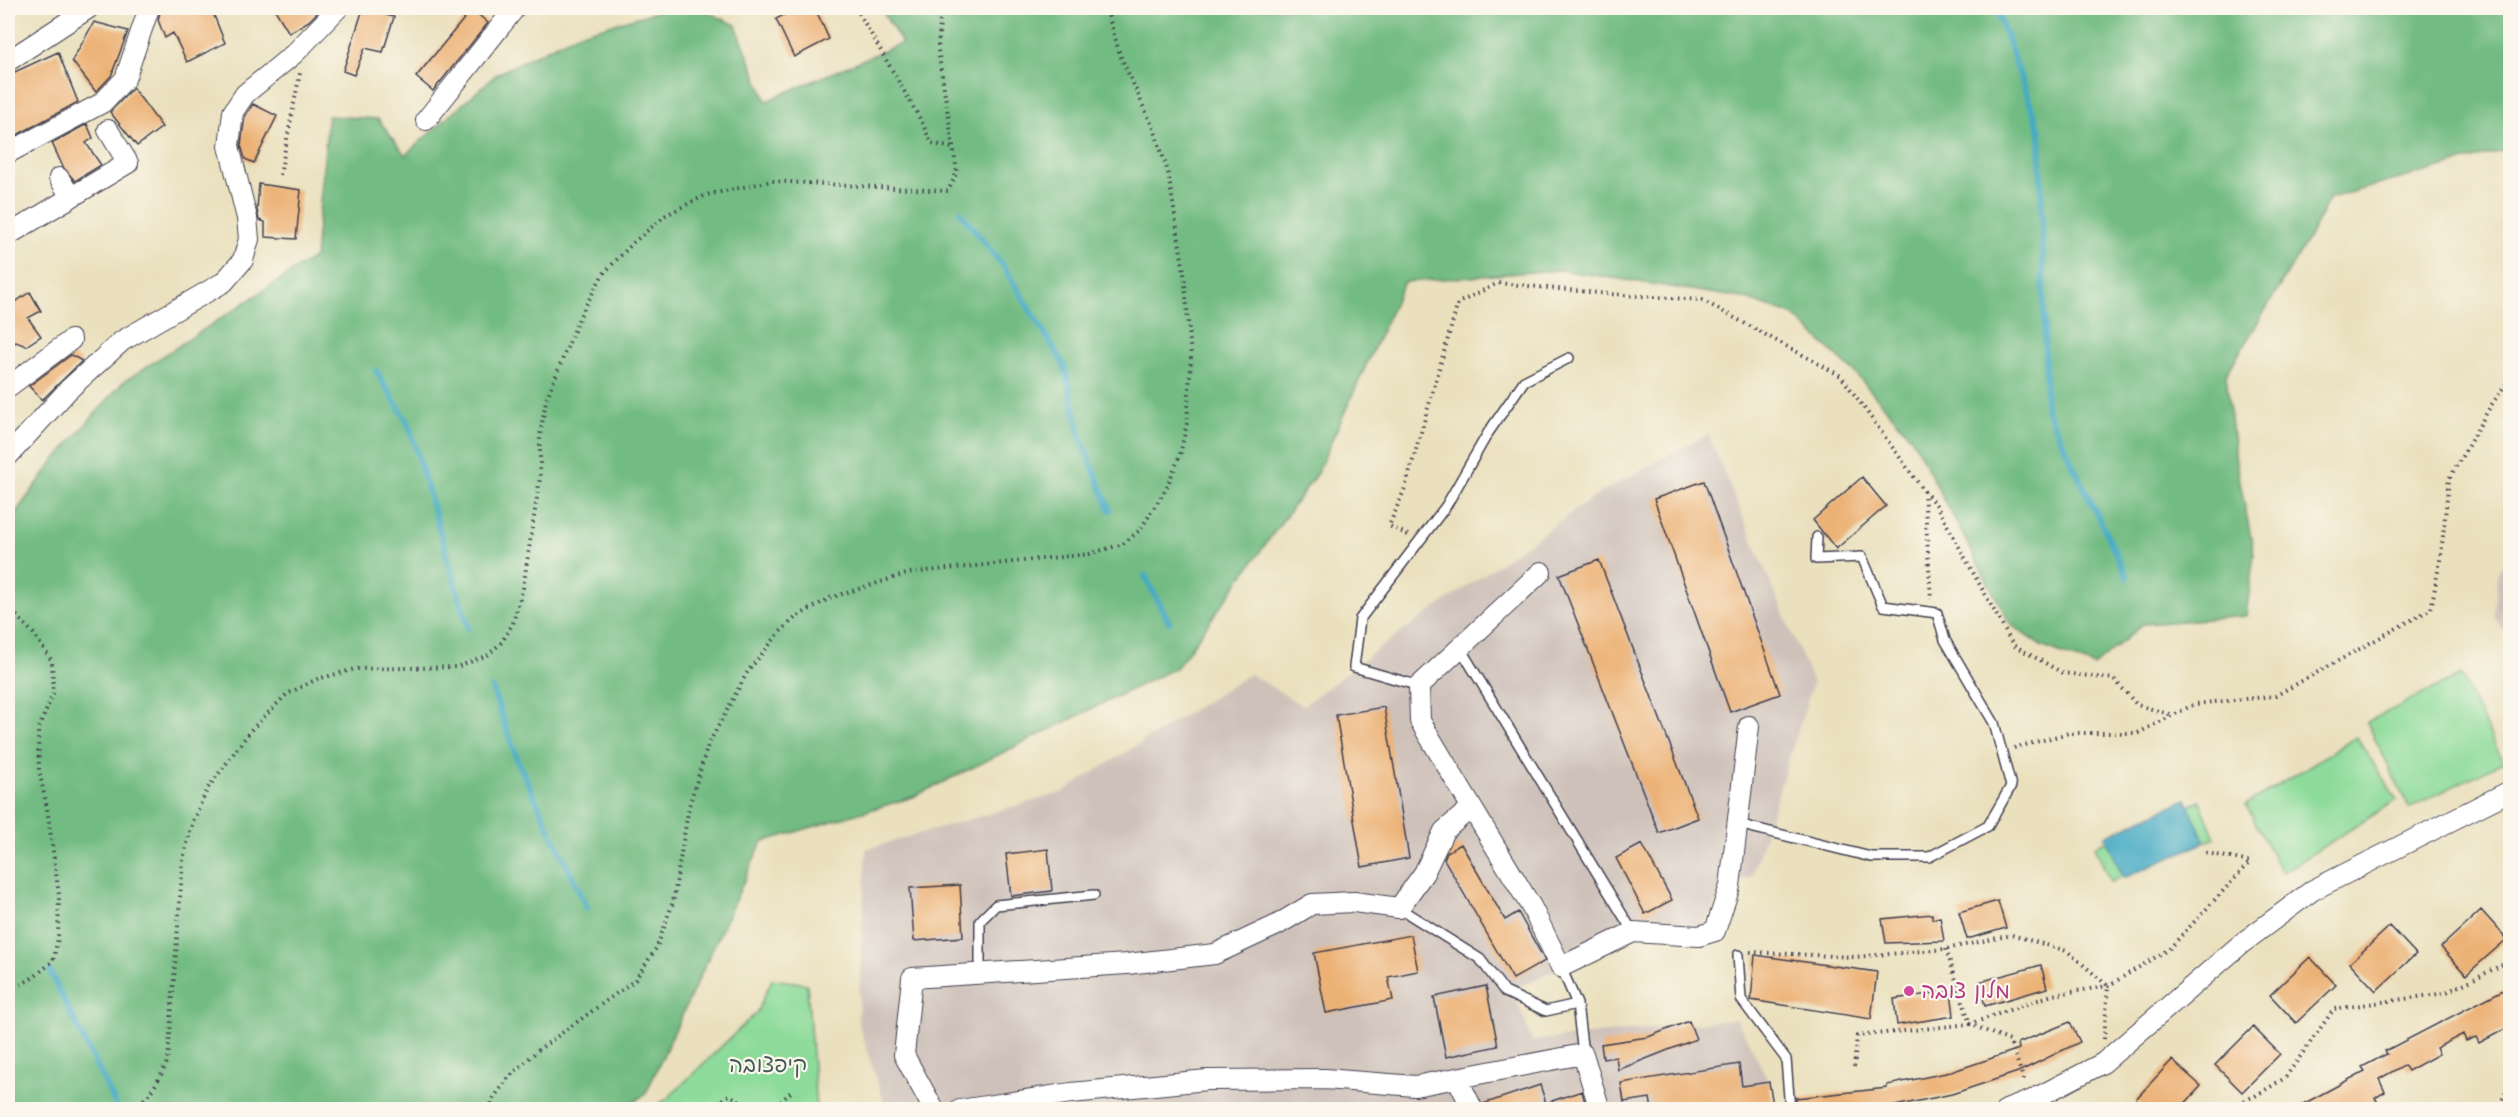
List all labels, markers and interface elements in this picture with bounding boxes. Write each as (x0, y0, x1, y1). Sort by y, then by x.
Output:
place label: מלון צובה (1921, 978, 2010, 1004)
marker: מלון צובה (1902, 984, 1916, 998)
park label: קיפצובה (729, 1052, 807, 1078)

